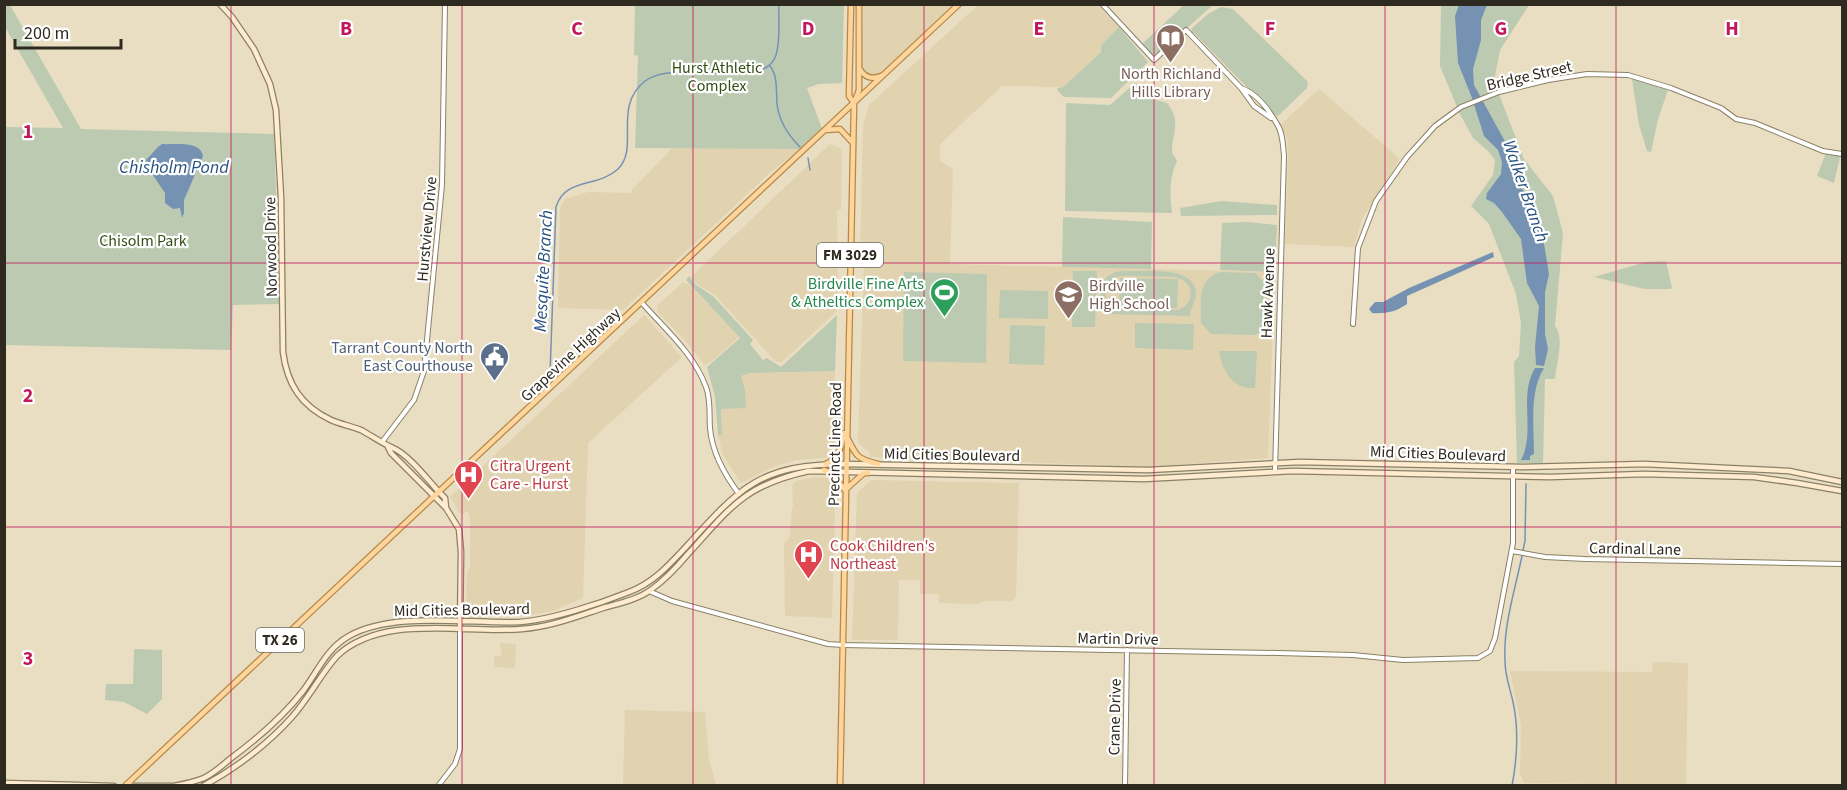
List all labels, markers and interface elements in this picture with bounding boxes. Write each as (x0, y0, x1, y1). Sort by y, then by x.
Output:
scale bar (15, 12, 122, 50)
text: B (340, 15, 352, 43)
text: C (571, 15, 583, 43)
text: D (802, 15, 814, 43)
text: E (1034, 15, 1044, 43)
text: F (1265, 15, 1275, 43)
text: G (1495, 15, 1507, 43)
text: H (1725, 15, 1739, 43)
text: 200 m (24, 21, 69, 46)
library icon: North Richland Hills Library (1155, 22, 1187, 64)
street label: Bridge Street (1484, 55, 1575, 96)
park label: Hurst Athletic Complex (672, 57, 762, 97)
place label: North Richland Hills Library (1121, 63, 1221, 103)
text: 1 (23, 118, 33, 146)
water label: Walker Branch (1496, 137, 1555, 246)
water label: Chisholm Pond (119, 155, 229, 180)
street label: Hurstview Drive (411, 176, 443, 282)
street label: Norwood Drive (259, 197, 283, 297)
water label: Mesquite Branch (528, 209, 559, 333)
park label: Chisolm Park (99, 230, 187, 252)
road number: FM 3029 (817, 243, 883, 267)
street label: Hawk Avenue (1255, 247, 1281, 339)
place label: Birdville Fine Arts & Atheltics Complex (791, 273, 924, 313)
place label: Birdville High School (1089, 275, 1169, 315)
sports icon: Birdville Fine Arts & Atheltics Complex (929, 276, 961, 318)
school or university icon: Birdville High School (1052, 278, 1084, 320)
street label: Grapevine Highway (516, 302, 626, 407)
place label: Tarrant County North East Courthouse (331, 337, 473, 377)
public building icon: Tarrant County North East Courthouse (478, 340, 510, 382)
text: 2 (23, 382, 33, 410)
street label: Precinct Line Road (823, 382, 847, 506)
street label: Mid Cities Boulevard (1369, 441, 1506, 467)
street label: Mid Cities Boulevard (884, 443, 1020, 467)
place label: Citra Urgent Care - Hurst (490, 455, 571, 495)
hospital icon: Citra Urgent Care - Hurst (453, 458, 485, 500)
place label: Cook Children's Northeast (830, 535, 935, 575)
street label: Cardinal Lane (1589, 537, 1681, 561)
hospital icon: Cook Children's Northeast (793, 538, 825, 580)
street label: Mid Cities Boulevard (394, 598, 530, 622)
street label: Martin Drive (1077, 627, 1159, 651)
road number: TX 26 (256, 628, 304, 652)
text: 3 (23, 645, 33, 673)
street label: Crane Drive (1103, 678, 1127, 756)

